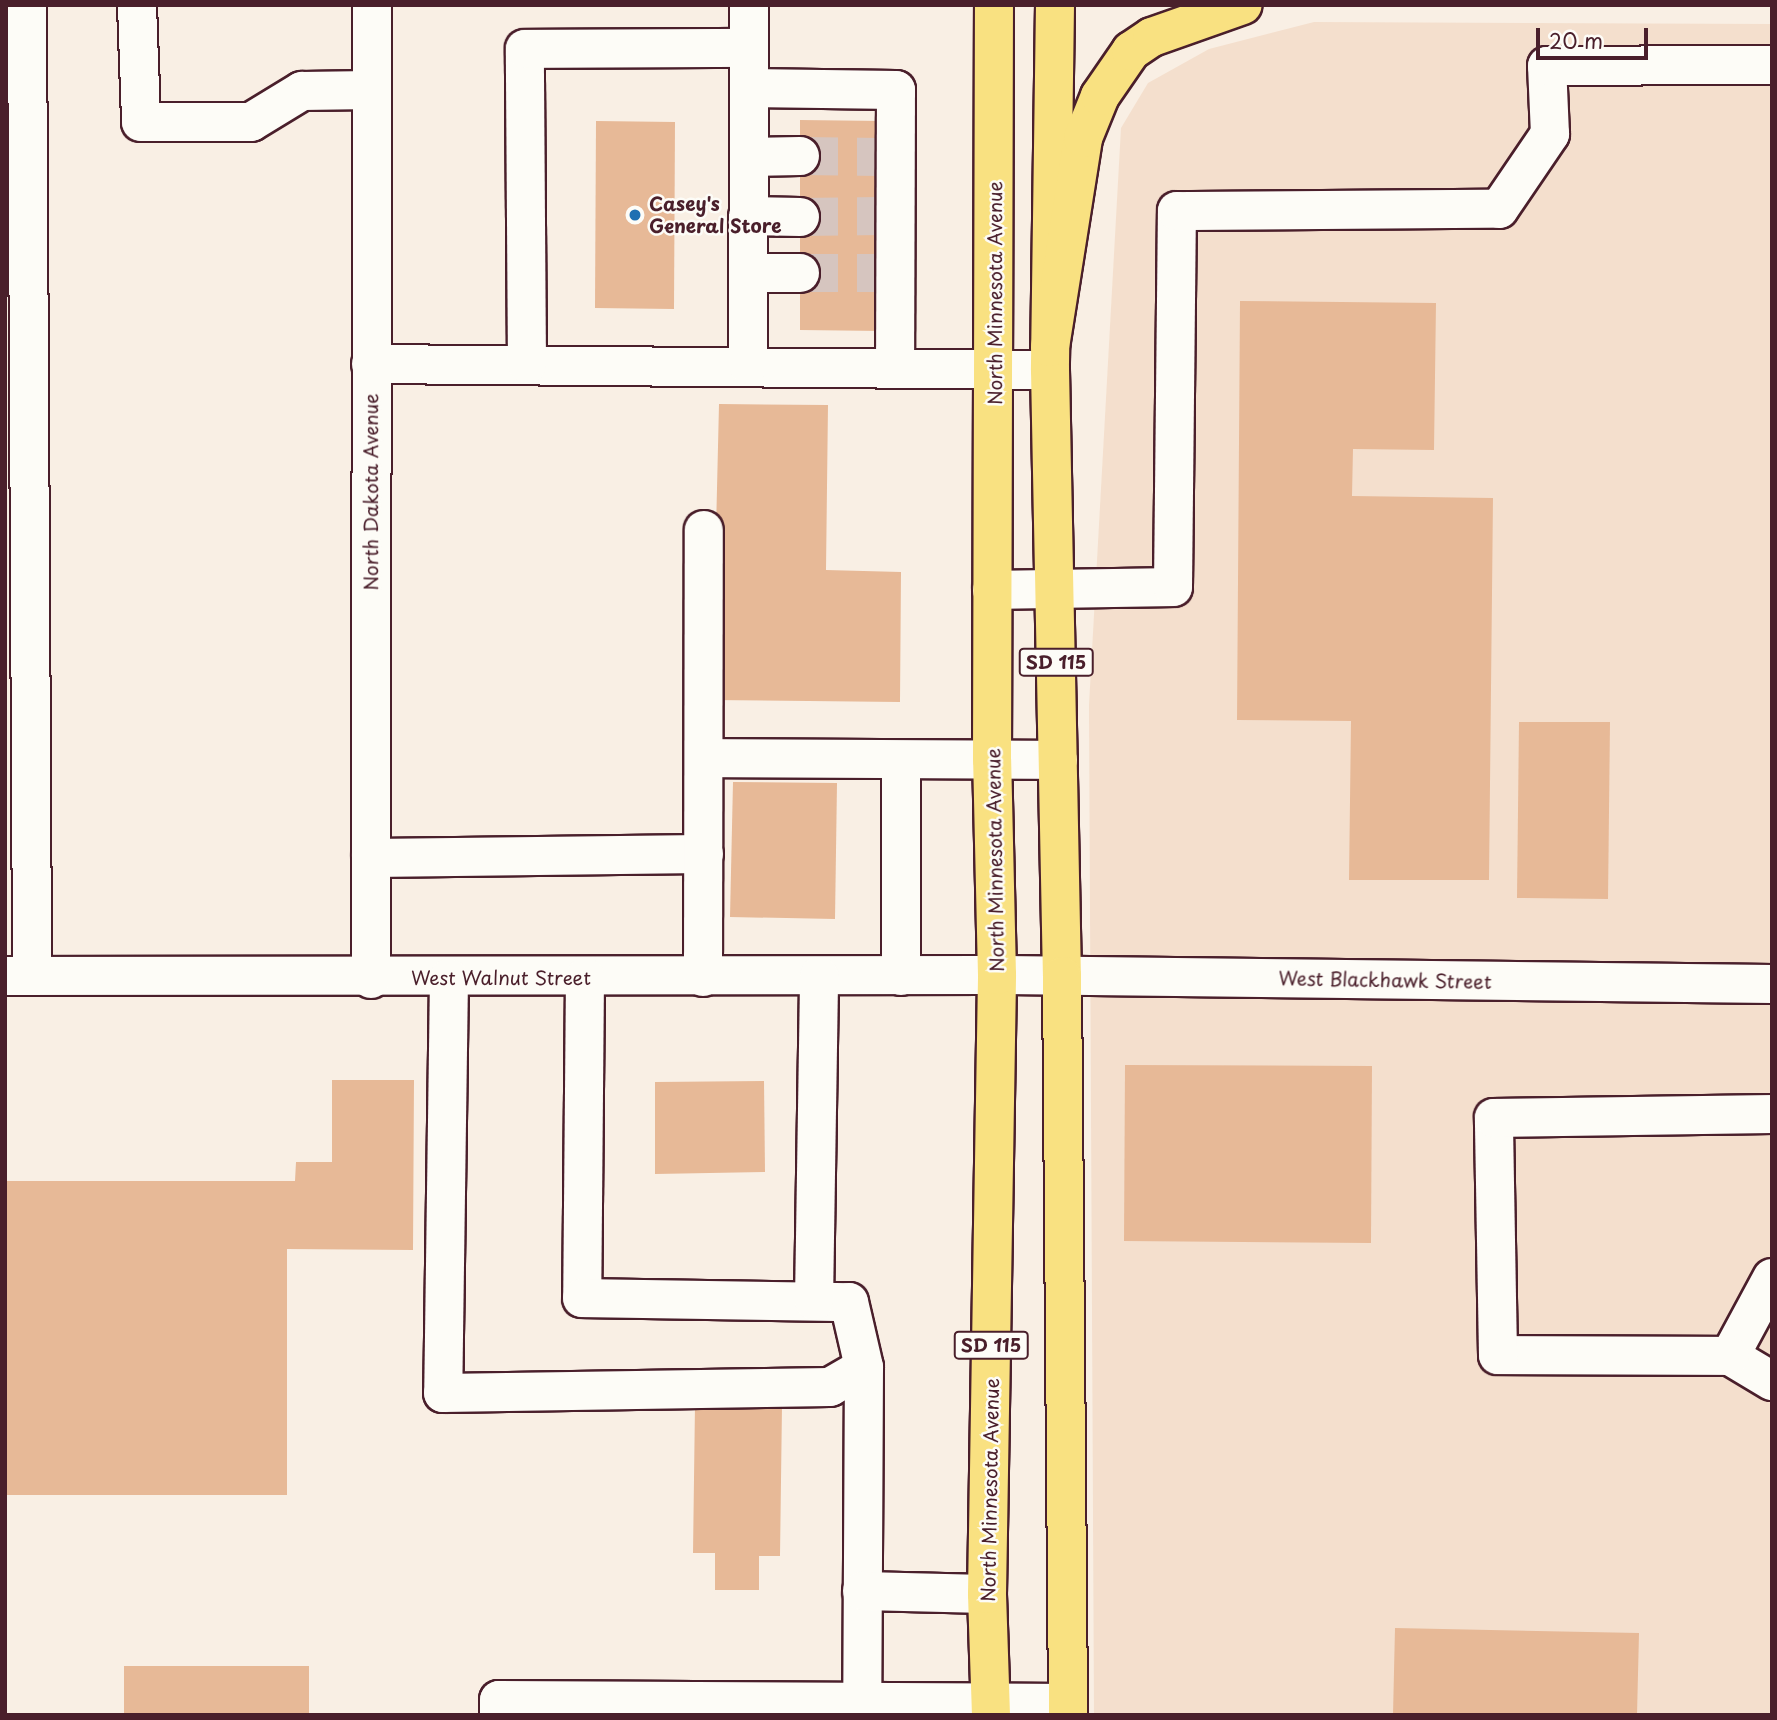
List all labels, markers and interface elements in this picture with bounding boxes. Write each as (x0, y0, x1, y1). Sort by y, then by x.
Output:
scale bar (1539, 14, 1651, 58)
text: 20 m (1549, 24, 1603, 56)
street label: North Minnesota Avenue (984, 180, 1006, 406)
place label: Casey's General Store (649, 193, 782, 237)
marker: Casey's General Store (627, 207, 643, 223)
street label: North Dakota Avenue (360, 392, 382, 592)
road number: SD 115 (1018, 648, 1094, 676)
street label: North Minnesota Avenue (982, 747, 1008, 973)
street label: West Walnut Street (412, 967, 590, 989)
street label: West Blackhawk Street (1278, 967, 1492, 993)
road number: SD 115 (953, 1330, 1030, 1360)
street label: North Minnesota Avenue (977, 1377, 1003, 1603)

